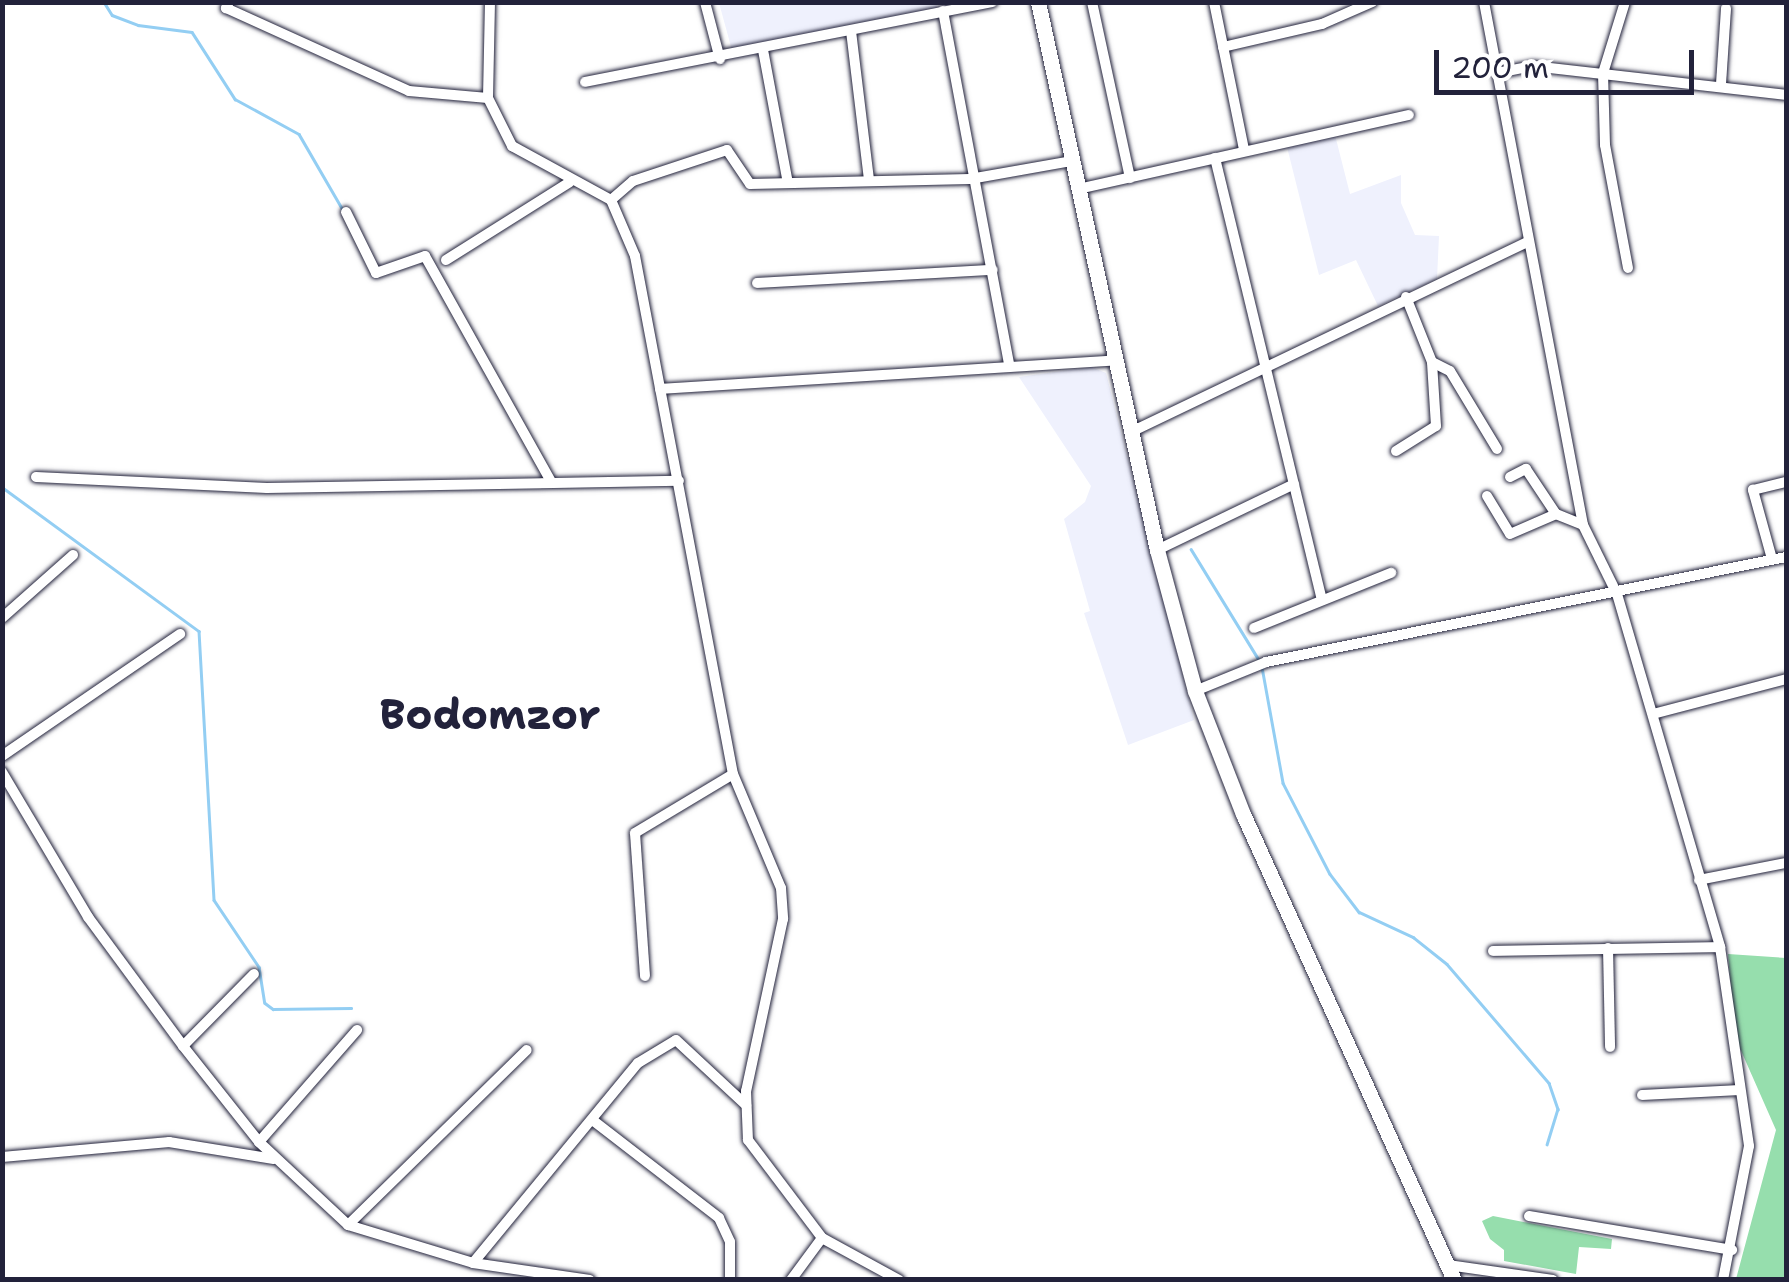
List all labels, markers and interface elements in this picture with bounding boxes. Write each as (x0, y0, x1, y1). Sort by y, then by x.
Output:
scale bar (1439, 30, 1699, 92)
text: 200 m (1451, 47, 1549, 88)
district label: Bodomzor (380, 689, 600, 739)

